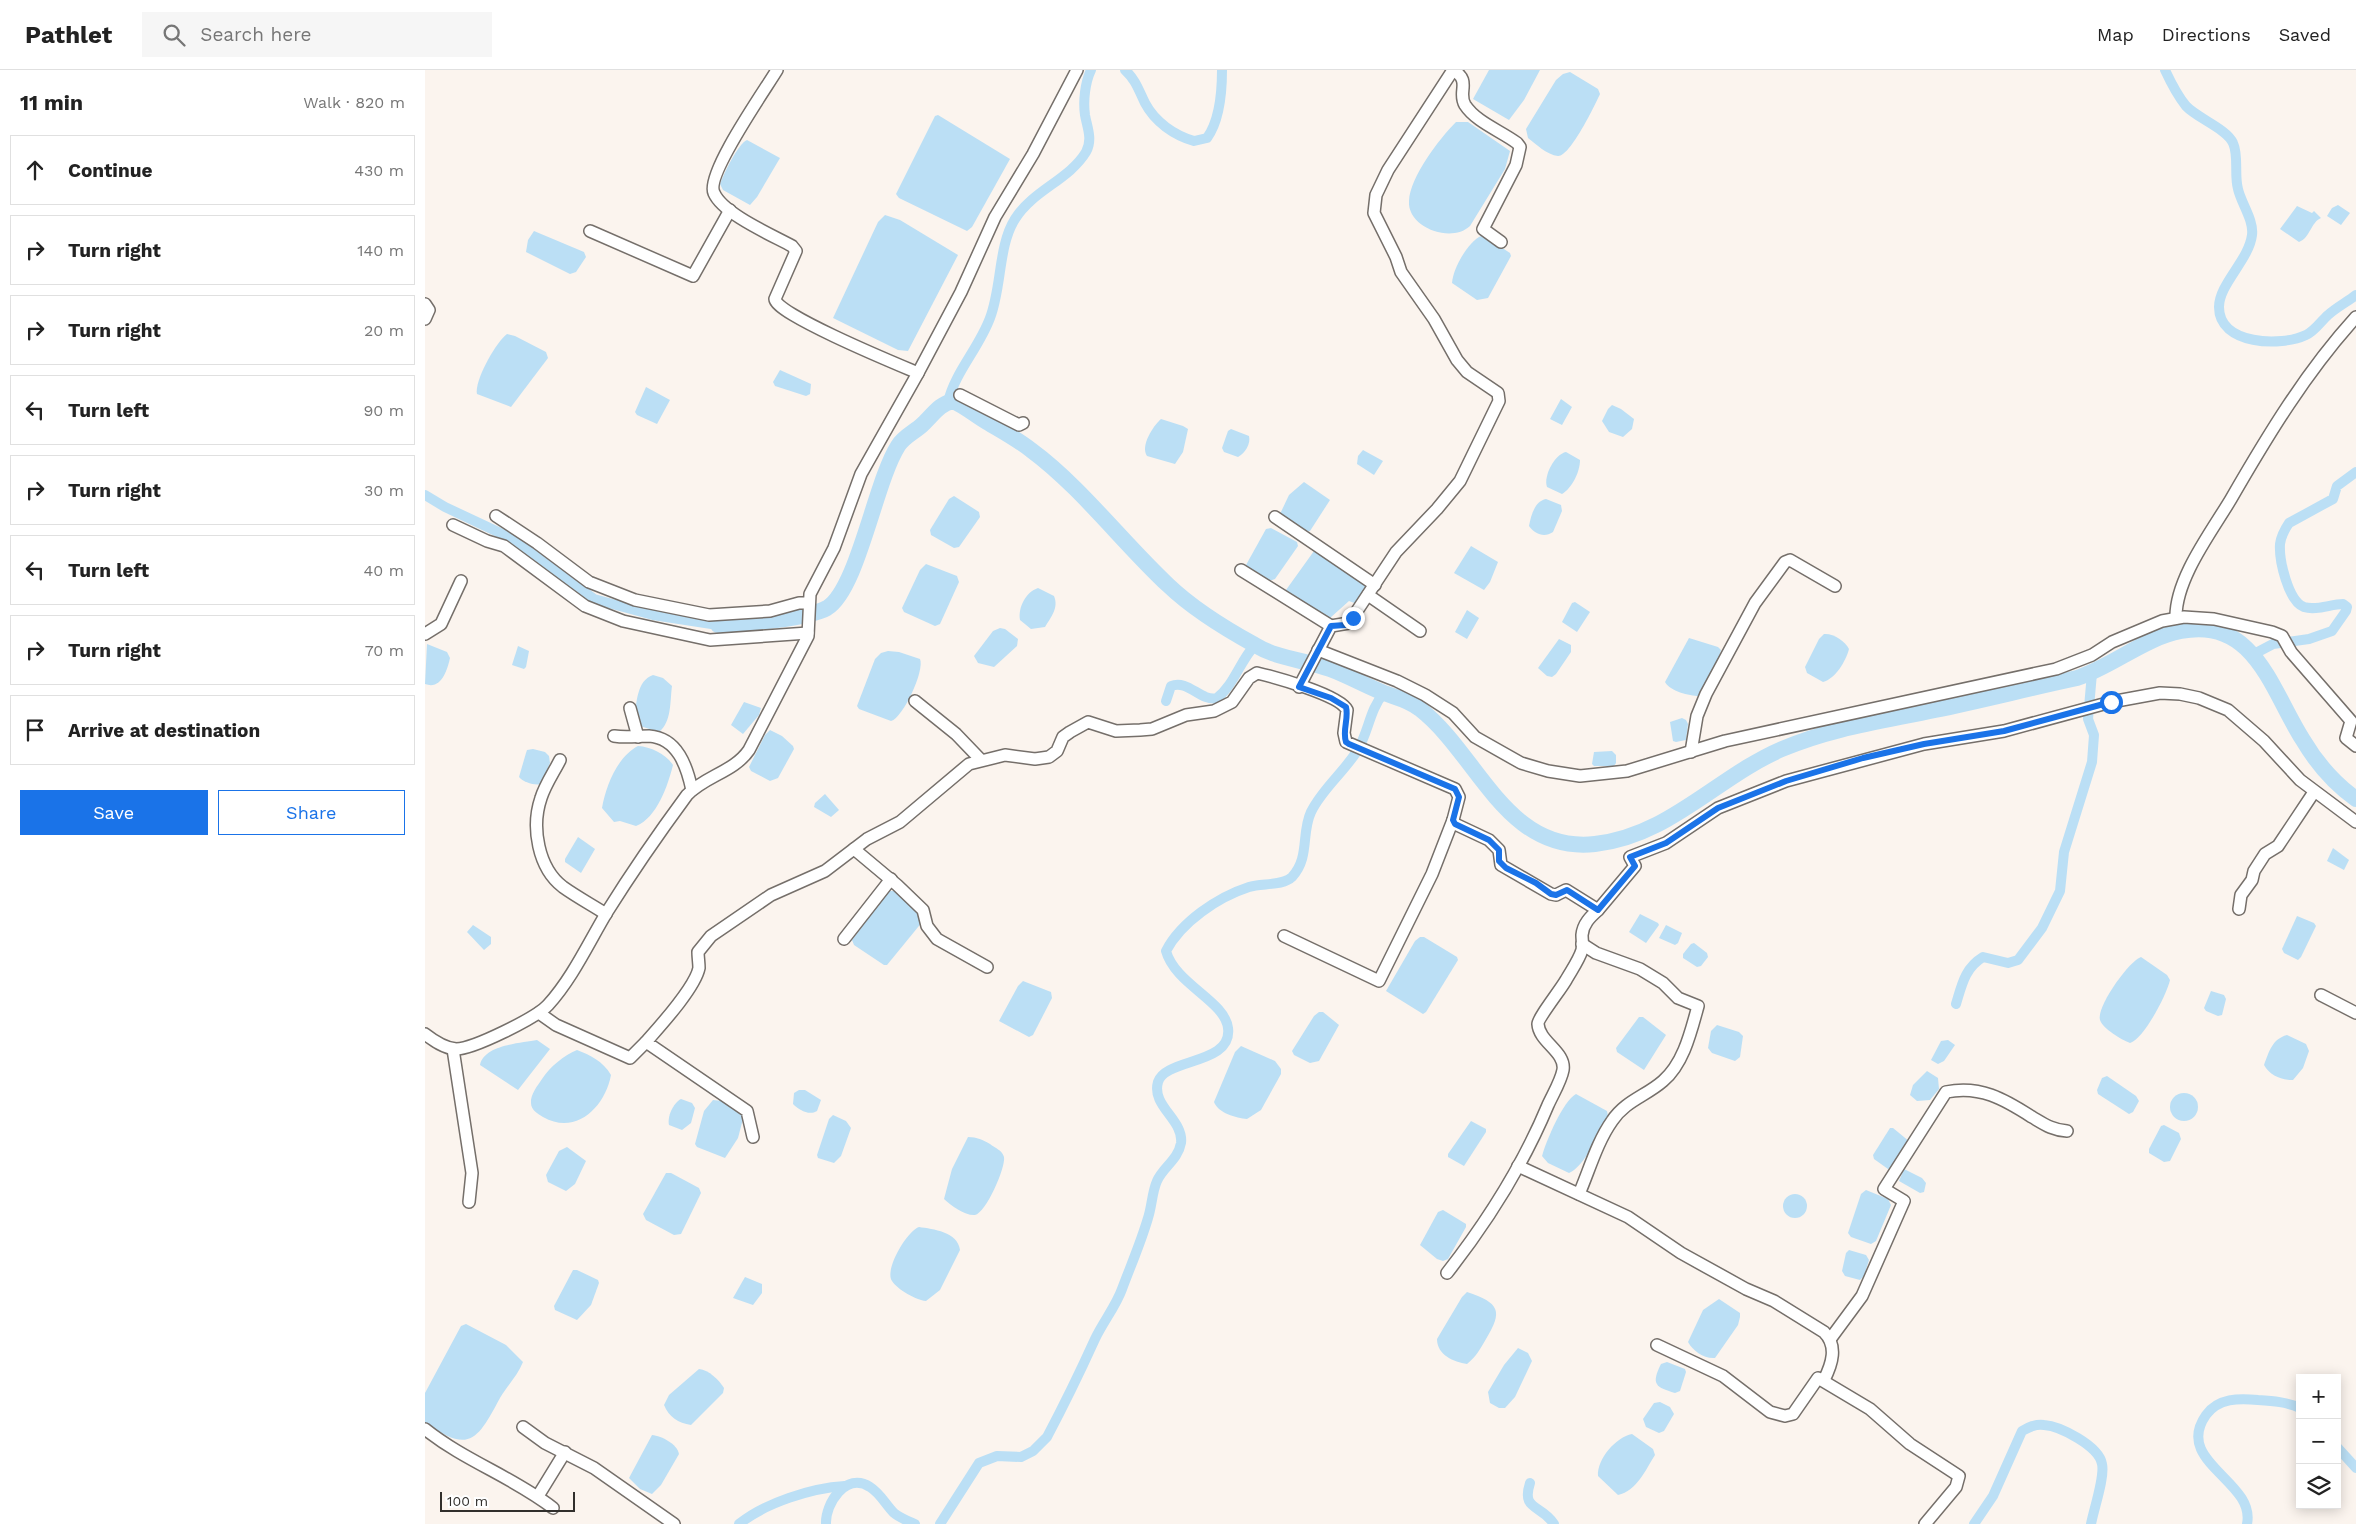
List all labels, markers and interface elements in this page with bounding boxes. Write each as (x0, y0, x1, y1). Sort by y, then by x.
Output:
search box (142, 12, 492, 57)
text: Pathlet (25, 21, 112, 49)
icon: search (160, 21, 188, 49)
text: Search here (200, 23, 312, 46)
text: Map (2097, 24, 2134, 45)
text: Directions (2162, 24, 2251, 45)
text: Saved (2279, 24, 2331, 45)
text: 11 min (20, 90, 83, 115)
text: Walk · 820 m (303, 93, 405, 112)
icon: ahead (21, 156, 49, 184)
text: Continue (68, 159, 152, 182)
text: 430 m (354, 161, 404, 180)
icon: right (21, 236, 49, 264)
text: Turn right (68, 239, 161, 262)
text: 140 m (357, 241, 404, 260)
icon: right (21, 316, 49, 344)
text: Turn right (68, 319, 161, 342)
text: 20 m (364, 321, 404, 340)
icon: left (21, 396, 49, 424)
text: Turn left (68, 399, 149, 422)
text: 90 m (363, 401, 404, 420)
icon: right (21, 476, 49, 504)
text: Turn right (68, 479, 161, 502)
text: 30 m (364, 481, 404, 500)
icon: left (21, 556, 49, 584)
text: Turn left (68, 559, 149, 582)
text: 40 m (364, 561, 404, 580)
route end (1342, 607, 1365, 630)
icon: right (21, 636, 49, 664)
text: Turn right (68, 639, 161, 662)
text: 70 m (365, 641, 404, 660)
route start (2100, 691, 2123, 714)
icon: arrive (21, 716, 49, 744)
text: Arrive at destination (68, 719, 260, 742)
button: Save (20, 790, 208, 835)
button: Share (218, 790, 405, 835)
map controls (2296, 1374, 2341, 1509)
button: + (2296, 1374, 2341, 1419)
button: − (2296, 1419, 2341, 1464)
button: layers (2296, 1464, 2341, 1509)
scale bar (440, 1489, 575, 1512)
text: 100 m (447, 1493, 488, 1509)

